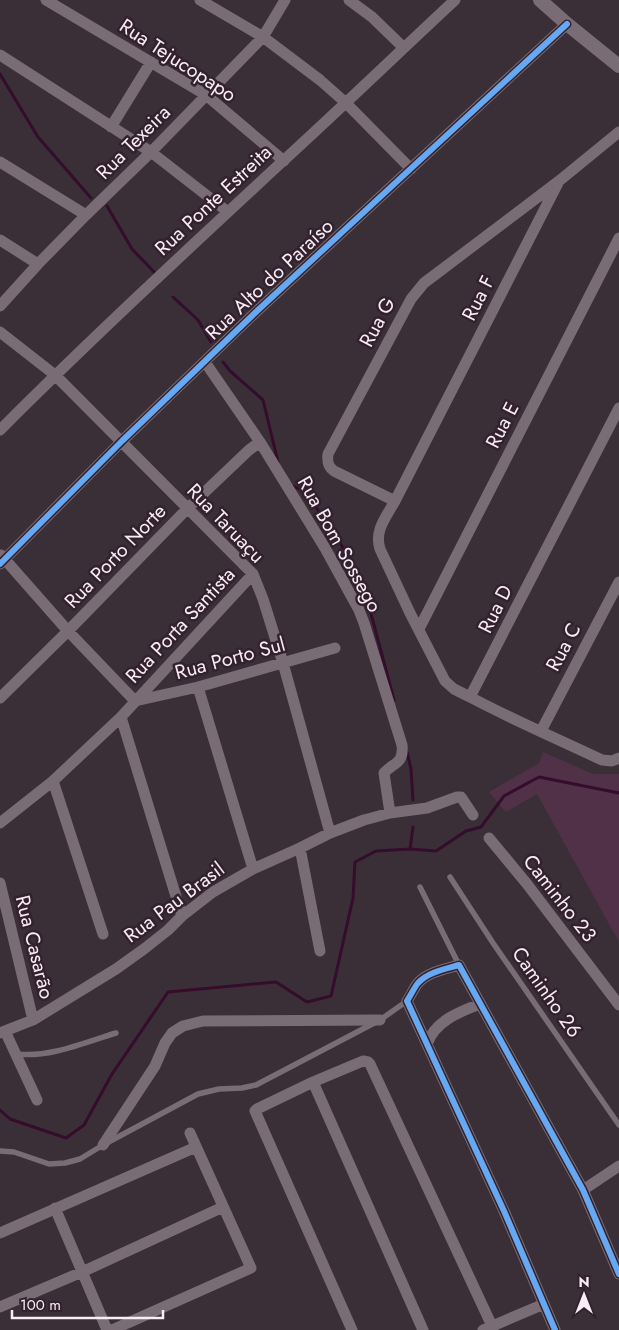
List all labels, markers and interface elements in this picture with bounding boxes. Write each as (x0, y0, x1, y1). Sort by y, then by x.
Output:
street label: Rua Tejucopapo (114, 12, 242, 109)
street label: Rua Texeira (90, 99, 177, 186)
street label: Rua Ponte Estreita (148, 138, 278, 262)
street label: Rua Alto do Paraíso (199, 212, 340, 347)
street label: Rua F (455, 271, 502, 326)
street label: Rua G (352, 292, 403, 352)
street label: Rua E (479, 397, 526, 453)
street label: Rua Bom Sossego (290, 471, 389, 618)
street label: Rua Taruaçu (180, 477, 271, 570)
street label: Rua Porto Norte (58, 498, 173, 615)
street label: Rua Porta Santista (119, 561, 242, 690)
street label: Rua D (471, 580, 520, 638)
street label: Rua C (539, 618, 588, 677)
street label: Rua Porto Sul (172, 630, 289, 687)
street label: Caminho 23 (516, 848, 603, 948)
street label: Rua Pau Brasil (118, 855, 231, 950)
street label: Rua Casarão (8, 892, 61, 1002)
street label: Caminho 26 (505, 941, 589, 1044)
north arrow (559, 1270, 609, 1320)
text: N (578, 1272, 590, 1292)
scale bar (12, 1288, 164, 1320)
text: 100 m (20, 1294, 61, 1316)

